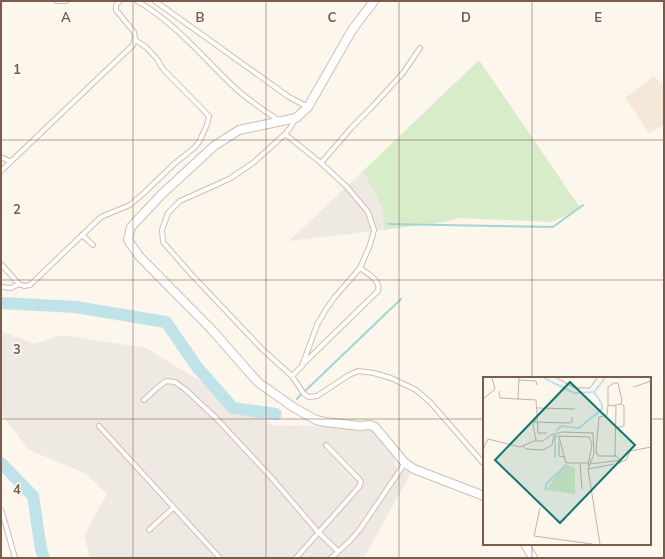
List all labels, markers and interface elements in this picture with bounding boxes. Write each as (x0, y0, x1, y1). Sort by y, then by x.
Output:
text: A (61, 9, 71, 25)
text: B (196, 9, 205, 25)
text: C (328, 9, 337, 25)
text: D (461, 9, 471, 25)
text: E (594, 9, 602, 25)
text: 1 (13, 61, 21, 77)
text: 2 (13, 201, 21, 217)
text: 3 (13, 341, 21, 357)
inset map (483, 377, 651, 545)
text: 4 (13, 481, 21, 497)

